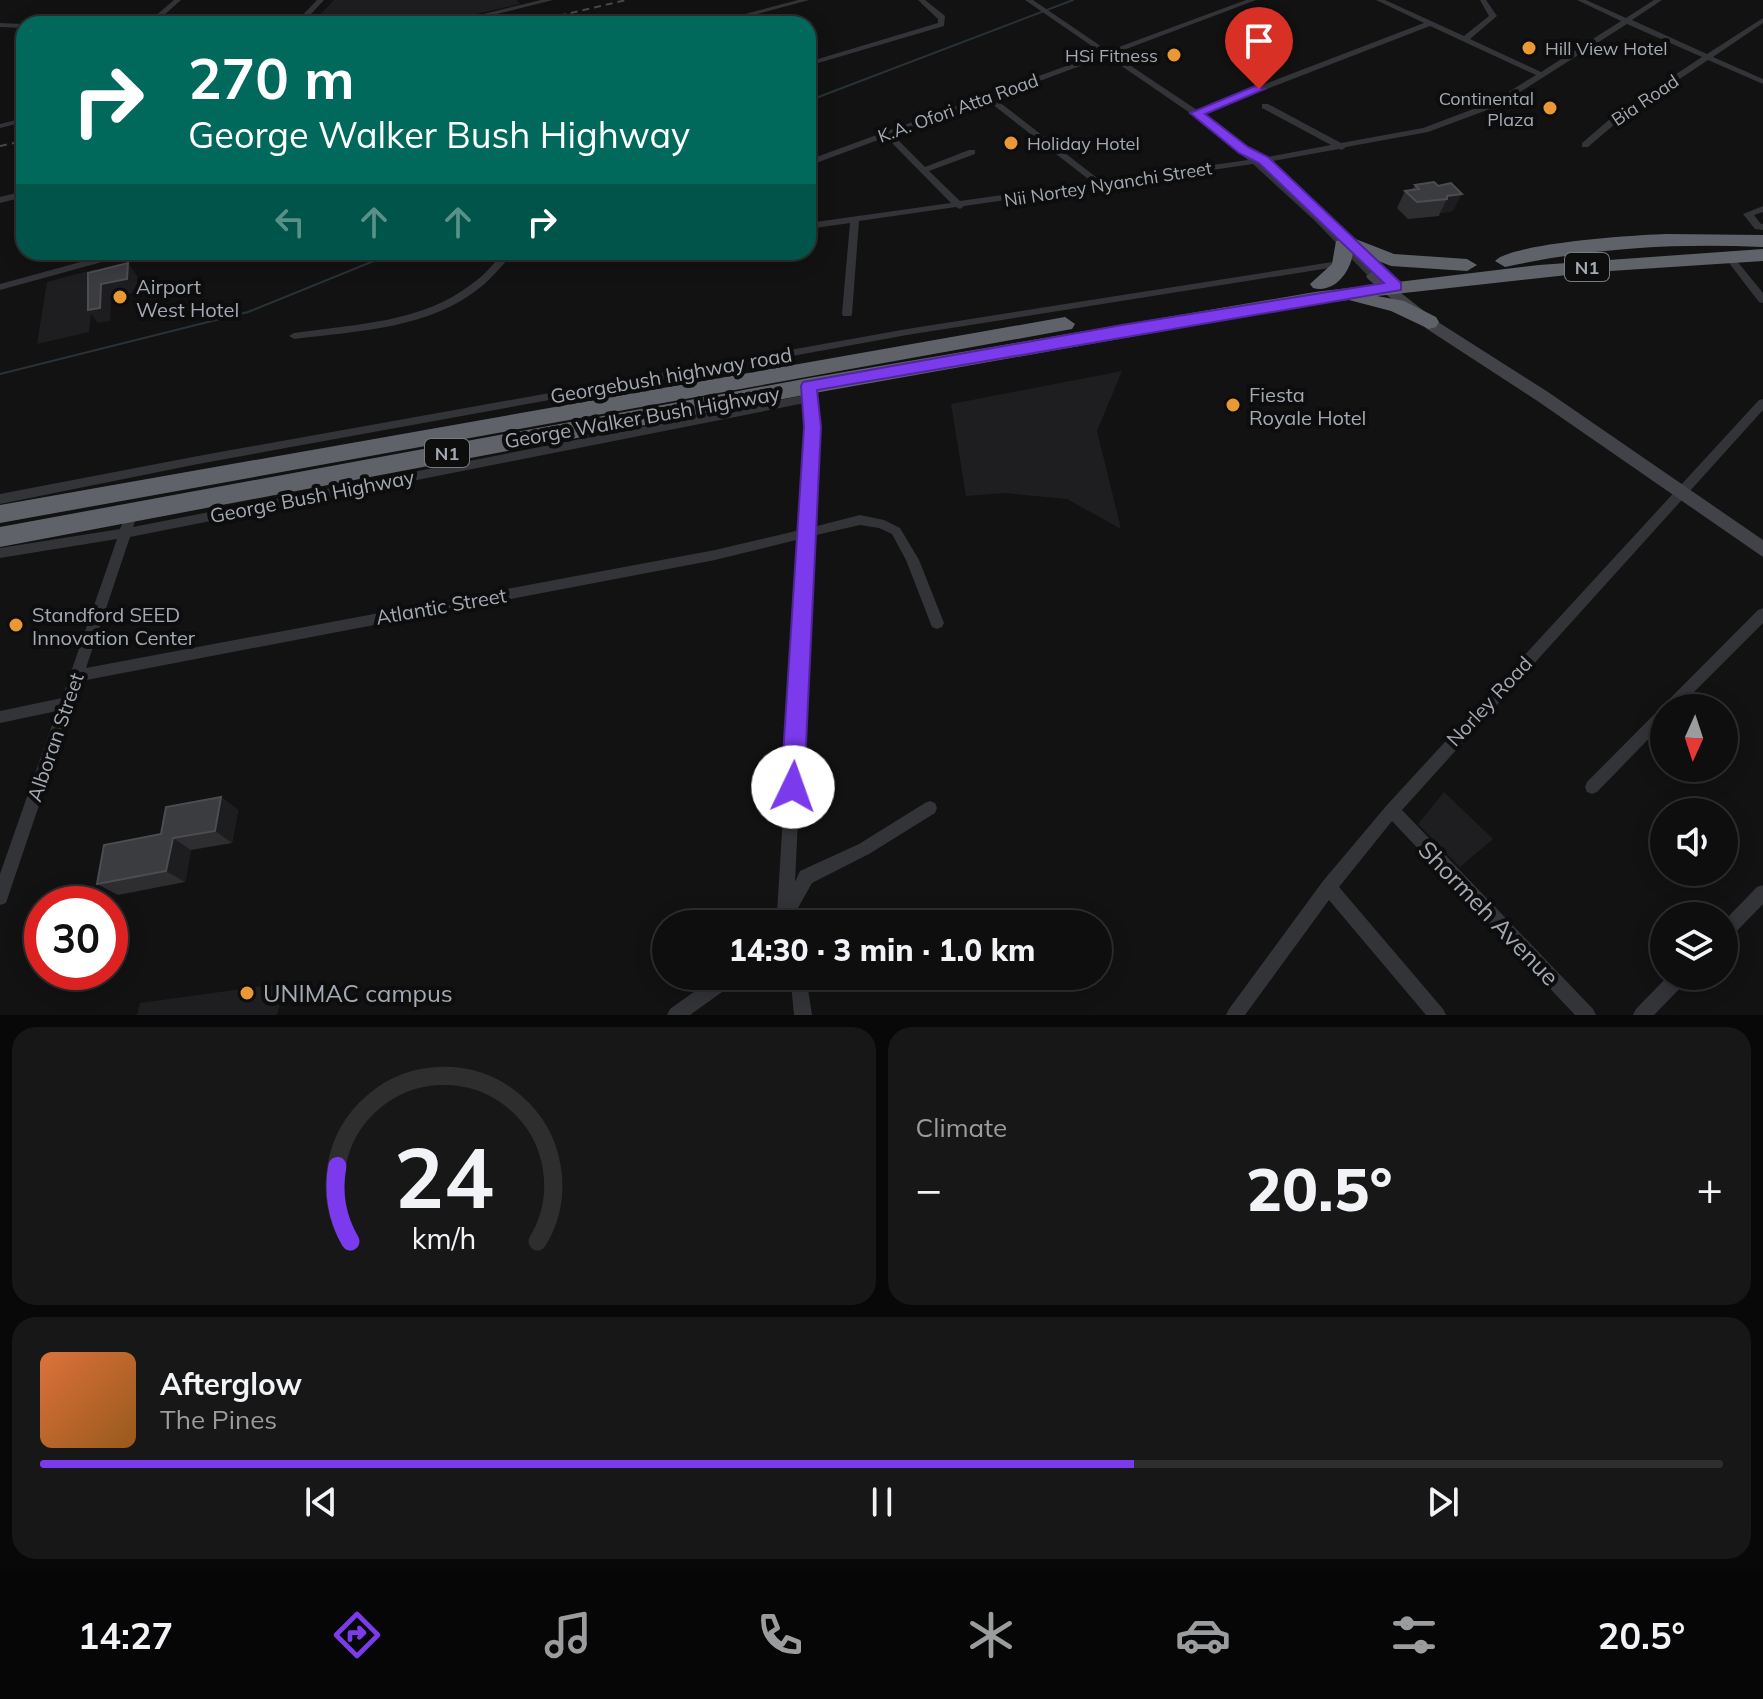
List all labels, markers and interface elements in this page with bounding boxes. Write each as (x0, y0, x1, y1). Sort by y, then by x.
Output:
pin (1225, 7, 1293, 89)
icon: arrive (1237, 19, 1281, 63)
place label: Hill View Hotel (1545, 37, 1667, 60)
marker: Hill View Hotel (1520, 39, 1538, 57)
text: 270 m (188, 43, 355, 113)
place label: HSi Fitness (1065, 44, 1158, 67)
marker: HSi Fitness (1165, 46, 1183, 64)
icon: right (56, 48, 160, 152)
street label: K.A. Ofori Atta Road (875, 68, 1041, 148)
street label: Bia Road (1607, 69, 1683, 131)
place label: Continental Plaza (1439, 87, 1534, 131)
marker: Continental Plaza (1541, 99, 1559, 117)
text: George Walker Bush Highway (188, 112, 690, 157)
place label: Holiday Hotel (1027, 132, 1140, 155)
marker: Holiday Hotel (1002, 134, 1020, 152)
street label: Nii Nortey Nyanchi Street (1003, 156, 1213, 212)
icon: left (268, 200, 312, 244)
icon: ahead (352, 200, 396, 244)
icon: ahead (436, 200, 480, 244)
icon: right (520, 200, 564, 244)
road number: N1 (1565, 253, 1609, 281)
place label: Airport West Hotel (136, 274, 239, 322)
marker: Airport West Hotel (111, 288, 129, 306)
street label: Georgebush highway road (548, 341, 794, 409)
street label: George Walker Bush Highway (502, 380, 782, 454)
place label: Fiesta Royale Hotel (1249, 382, 1366, 430)
marker: Fiesta Royale Hotel (1224, 396, 1242, 414)
road number: N1 (425, 439, 469, 467)
street label: George Bush Highway (208, 464, 417, 528)
street label: Atlantic Street (374, 582, 508, 630)
place label: Standford SEED Innovation Center (32, 602, 196, 650)
marker: Standford SEED Innovation Center (7, 616, 25, 634)
street label: Norley Road (1441, 651, 1537, 751)
street label: Alboran Street (21, 669, 89, 805)
north arrow (1650, 694, 1738, 782)
map controls (1650, 694, 1738, 990)
position arrow (751, 745, 835, 829)
button: sound (1650, 798, 1738, 886)
street label: Shormeh Avenue (1412, 834, 1566, 992)
speed limit sign: 30 (24, 886, 128, 990)
button: layers (1650, 902, 1738, 990)
text: 14:30 · 3 min · 1.0 km (729, 931, 1035, 969)
place label: UNIMAC campus (263, 978, 453, 1008)
marker: UNIMAC campus (238, 984, 256, 1002)
text: Climate (916, 1111, 1007, 1144)
text: 24 (394, 1124, 494, 1229)
text: 20.5° (1246, 1151, 1393, 1226)
text: − (916, 1161, 942, 1216)
text: + (1697, 1161, 1723, 1216)
text: km/h (411, 1220, 476, 1256)
text: Afterglow (160, 1365, 302, 1403)
text: The Pines (160, 1403, 277, 1436)
icon: previous (299, 1480, 343, 1524)
icon: pause (860, 1480, 904, 1524)
icon: next (1421, 1480, 1465, 1524)
icon: directions (329, 1607, 385, 1663)
icon: music (540, 1607, 596, 1663)
icon: phone (752, 1607, 808, 1663)
icon: climate (963, 1607, 1019, 1663)
icon: car (1175, 1607, 1231, 1663)
icon: filters (1386, 1607, 1442, 1663)
text: 14:27 (78, 1613, 173, 1658)
text: 20.5° (1598, 1613, 1685, 1658)

